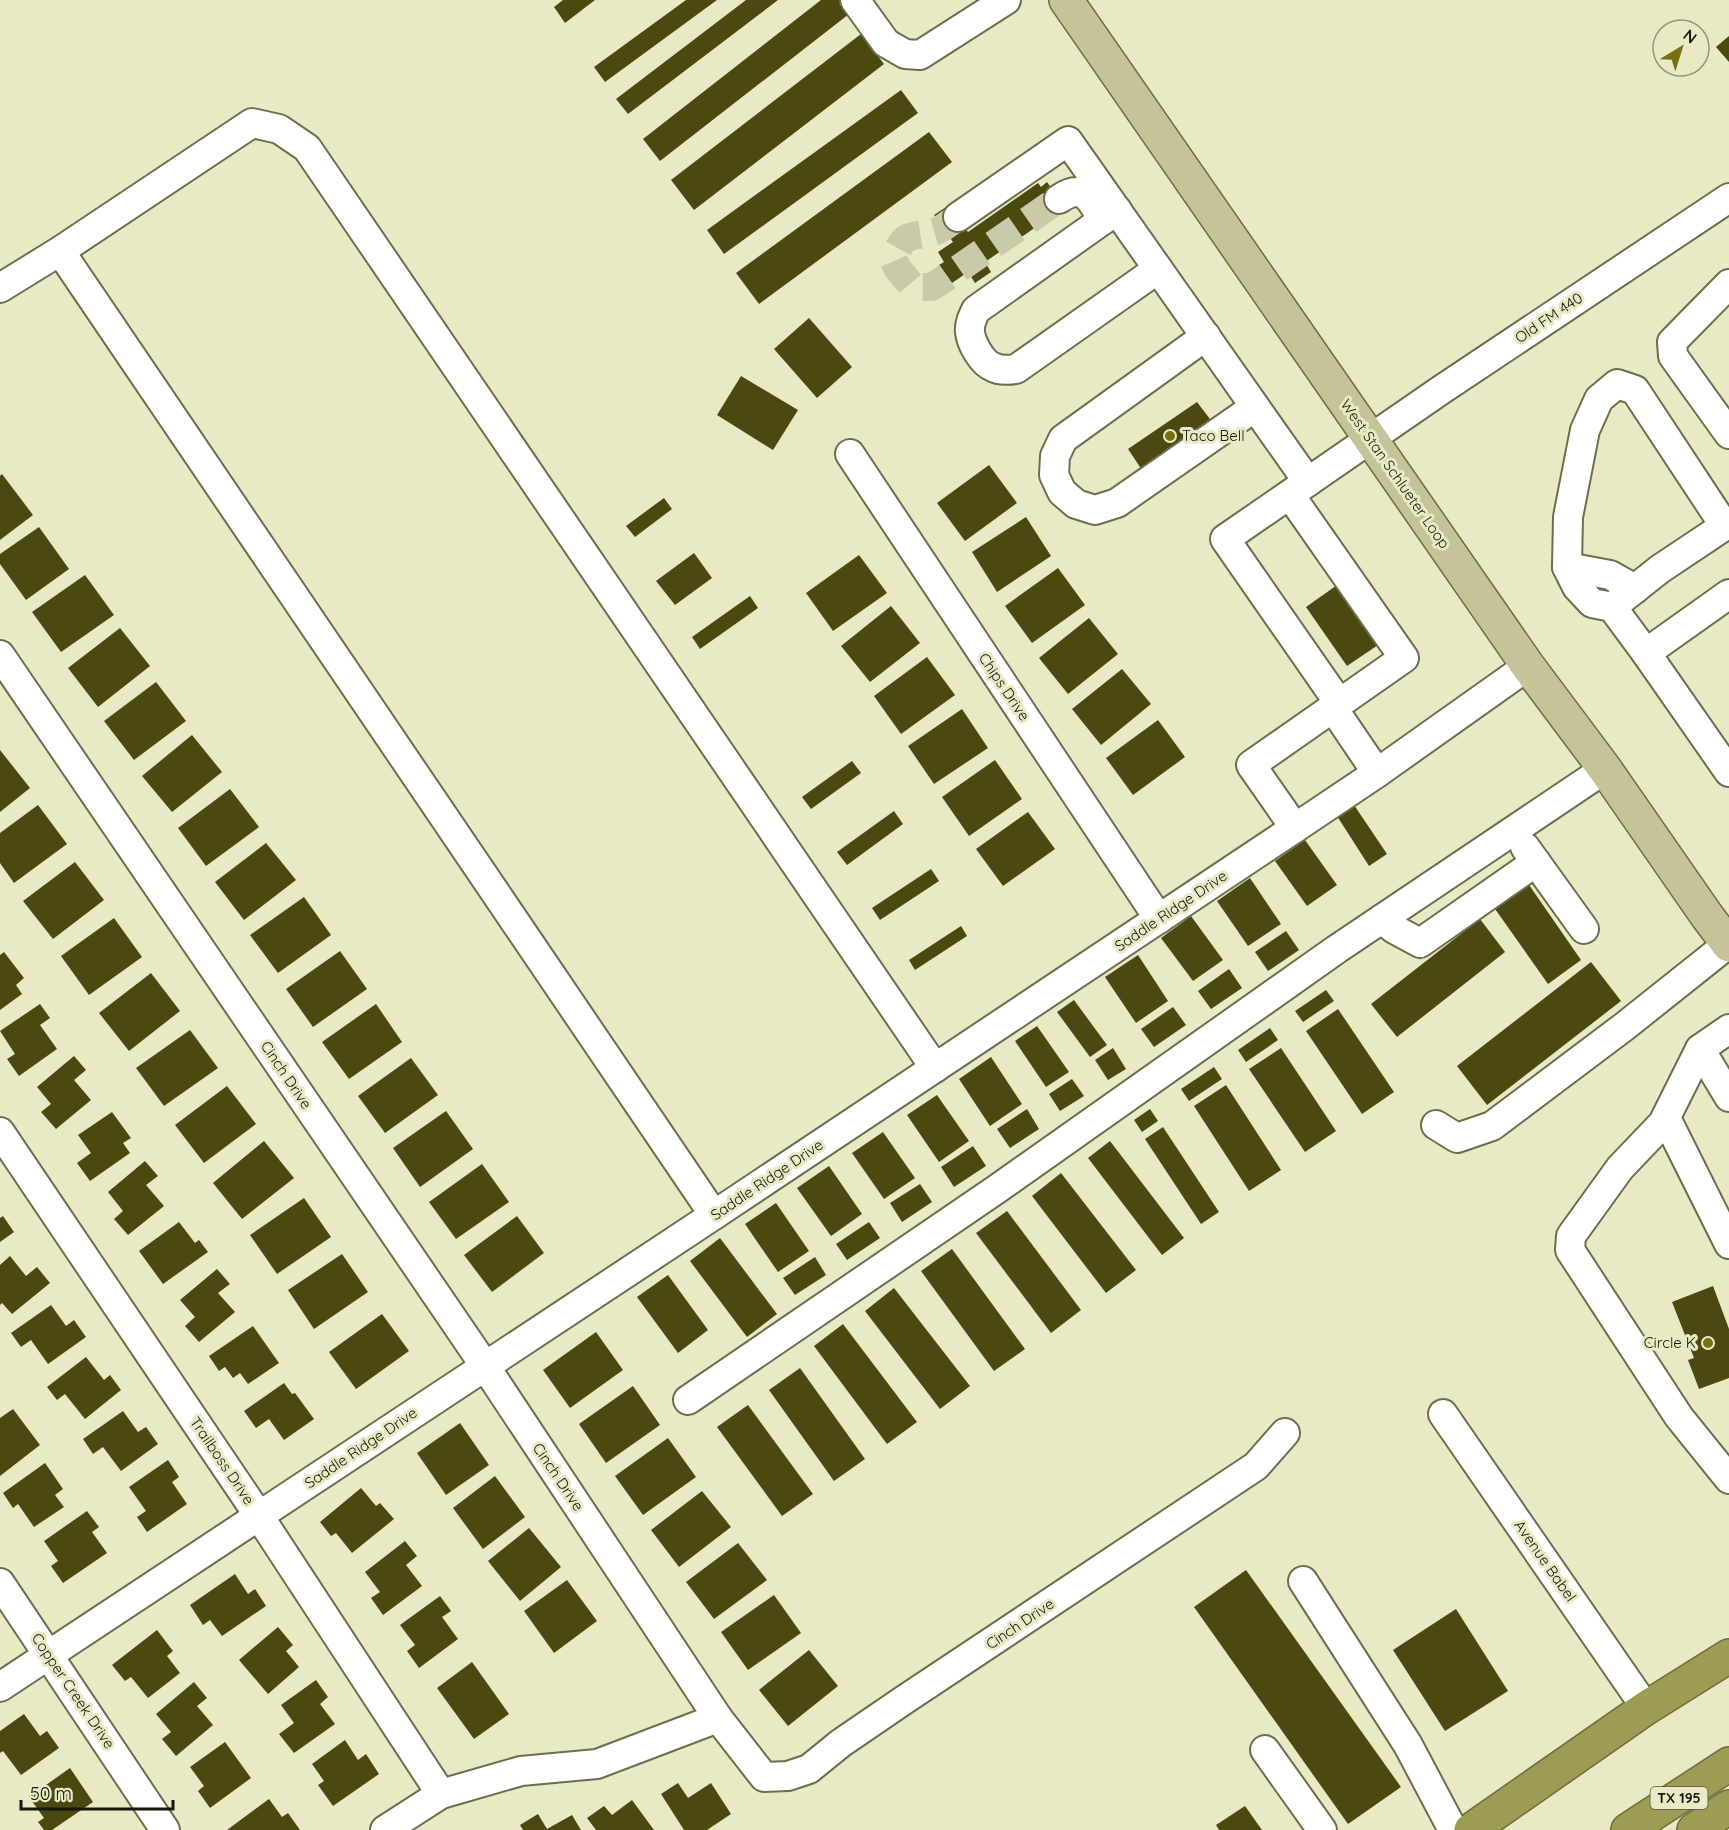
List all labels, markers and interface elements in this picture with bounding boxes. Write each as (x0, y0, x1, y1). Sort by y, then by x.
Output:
north arrow (1651, 18, 1711, 78)
text: N (1679, 25, 1701, 48)
street label: Old FM 440 (1511, 288, 1586, 347)
street label: West Stan Schlueter Loop (1337, 395, 1454, 552)
place label: Taco Bell (1182, 426, 1245, 445)
marker: Taco Bell (1163, 429, 1177, 443)
street label: Chips Drive (975, 649, 1034, 724)
street label: Saddle Ridge Drive (1111, 866, 1231, 955)
street label: Cinch Drive (257, 1037, 316, 1112)
street label: Saddle Ridge Drive (707, 1135, 827, 1224)
place label: Circle K (1644, 1333, 1696, 1352)
marker: Circle K (1701, 1336, 1715, 1350)
street label: Saddle Ridge Drive (301, 1403, 421, 1492)
street label: Trailboss Drive (186, 1413, 259, 1508)
street label: Cinch Drive (529, 1439, 588, 1514)
street label: Avenue Babel (1510, 1516, 1581, 1605)
street label: Cinch Drive (982, 1594, 1057, 1653)
street label: Copper Creek Drive (28, 1629, 119, 1752)
scale bar (21, 1773, 172, 1811)
text: 50 m (30, 1782, 72, 1805)
road number: TX 195 (1650, 1787, 1708, 1809)

